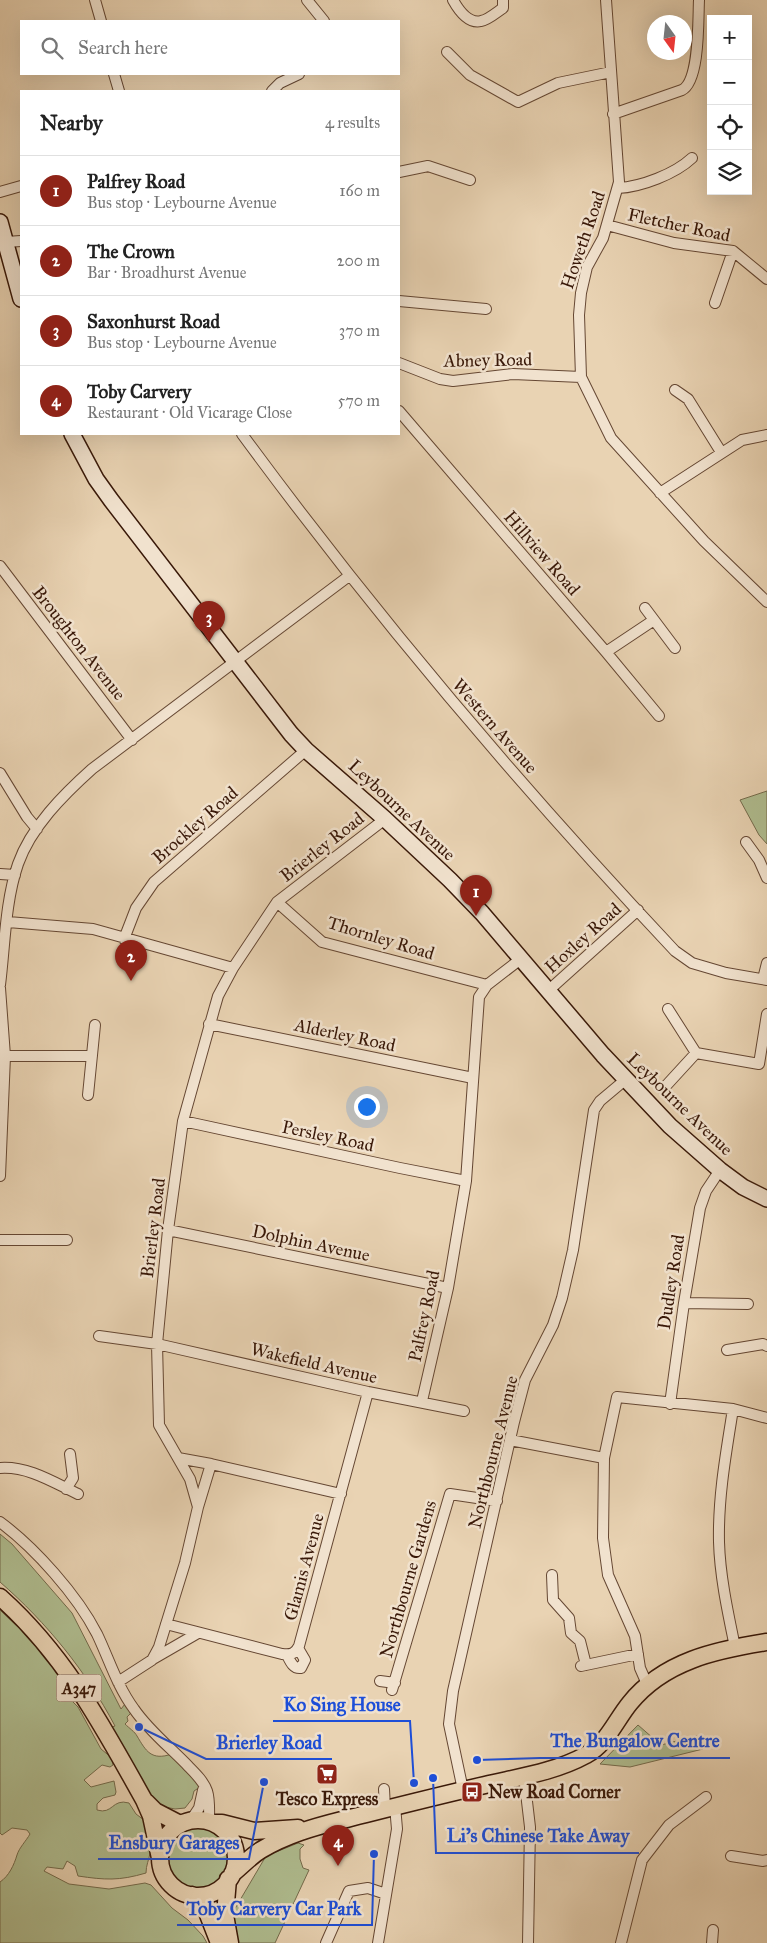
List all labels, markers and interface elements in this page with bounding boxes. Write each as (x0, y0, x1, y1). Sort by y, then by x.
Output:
north arrow (647, 15, 692, 60)
map controls (707, 15, 752, 195)
button: + (707, 15, 752, 60)
search box (20, 20, 400, 75)
icon: search (38, 34, 66, 62)
text: Search here (78, 36, 168, 59)
button: − (707, 60, 752, 105)
button: locate (707, 105, 752, 150)
text: Nearby (40, 110, 103, 136)
text: 4 results (325, 113, 380, 132)
button: layers (707, 150, 752, 195)
text: Palfrey Road (87, 170, 185, 193)
text: 1 (53, 181, 59, 200)
text: 160 m (339, 181, 380, 200)
street label: Howeth Road (556, 188, 610, 292)
text: Bus stop · Leybourne Avenue (87, 193, 277, 212)
street label: Fletcher Road (626, 203, 732, 247)
text: The Crown (87, 240, 175, 263)
text: 2 (52, 251, 60, 270)
text: 200 m (337, 251, 380, 270)
text: Bar · Broadhurst Avenue (87, 263, 246, 282)
text: Saxonhurst Road (87, 310, 220, 333)
text: 3 (53, 321, 59, 340)
text: 370 m (339, 321, 380, 340)
text: Bus stop · Leybourne Avenue (87, 333, 277, 352)
street label: Abney Road (443, 348, 532, 372)
text: Toby Carvery (87, 380, 191, 403)
text: 4 (52, 391, 60, 410)
text: 570 m (338, 391, 380, 410)
text: Restaurant · Old Vicarage Close (87, 403, 292, 422)
street label: Hillview Road (499, 506, 585, 600)
street label: Broughton Avenue (27, 582, 130, 705)
pin: 3 (193, 601, 225, 642)
street label: Western Avenue (448, 674, 542, 778)
street label: Leybourne Avenue (344, 755, 460, 865)
street label: Brockley Road (148, 782, 242, 868)
street label: Brierley Road (276, 807, 368, 887)
pin: 1 (460, 875, 492, 916)
street label: Hoxley Road (540, 898, 626, 978)
street label: Thornley Road (325, 911, 437, 965)
pin: 2 (115, 940, 147, 981)
street label: Alderley Road (291, 1013, 398, 1056)
street label: Leybourne Avenue (623, 1048, 737, 1160)
your location (354, 1094, 380, 1120)
street label: Persley Road (280, 1116, 376, 1156)
street label: Brierley Road (136, 1177, 170, 1279)
street label: Dolphin Avenue (250, 1220, 372, 1266)
street label: Dudley Road (653, 1233, 689, 1331)
street label: Palfrey Road (404, 1268, 444, 1364)
street label: Wakefield Avenue (249, 1338, 379, 1388)
street label: Northbourne Avenue (463, 1373, 523, 1531)
street label: Northbourne Gardens (375, 1498, 441, 1660)
street label: Glamis Avenue (279, 1511, 329, 1623)
road number: A347 (56, 1675, 102, 1702)
callout: Ko Sing House (273, 1687, 410, 1721)
text: Ko Sing House (283, 1693, 401, 1717)
callout: The Bungalow Centre (540, 1724, 730, 1758)
callout: Brierley Road (206, 1725, 332, 1759)
text: The Bungalow Centre (549, 1729, 720, 1753)
text: Brierley Road (216, 1731, 322, 1755)
supermarket icon: Tesco Express (315, 1762, 339, 1786)
bus stop icon: New Road Corner (460, 1780, 484, 1804)
place label: New Road Corner (488, 1781, 622, 1803)
place label: Tesco Express (275, 1788, 379, 1811)
callout: Li's Chinese Take Away (436, 1819, 639, 1853)
text: Li's Chinese Take Away (447, 1824, 630, 1848)
callout: Ensbury Garages (98, 1825, 249, 1859)
pin: 4 (322, 1825, 354, 1866)
text: Ensbury Garages (109, 1831, 240, 1855)
callout: Toby Carvery Car Park (177, 1891, 372, 1925)
text: Toby Carvery Car Park (186, 1897, 363, 1921)

